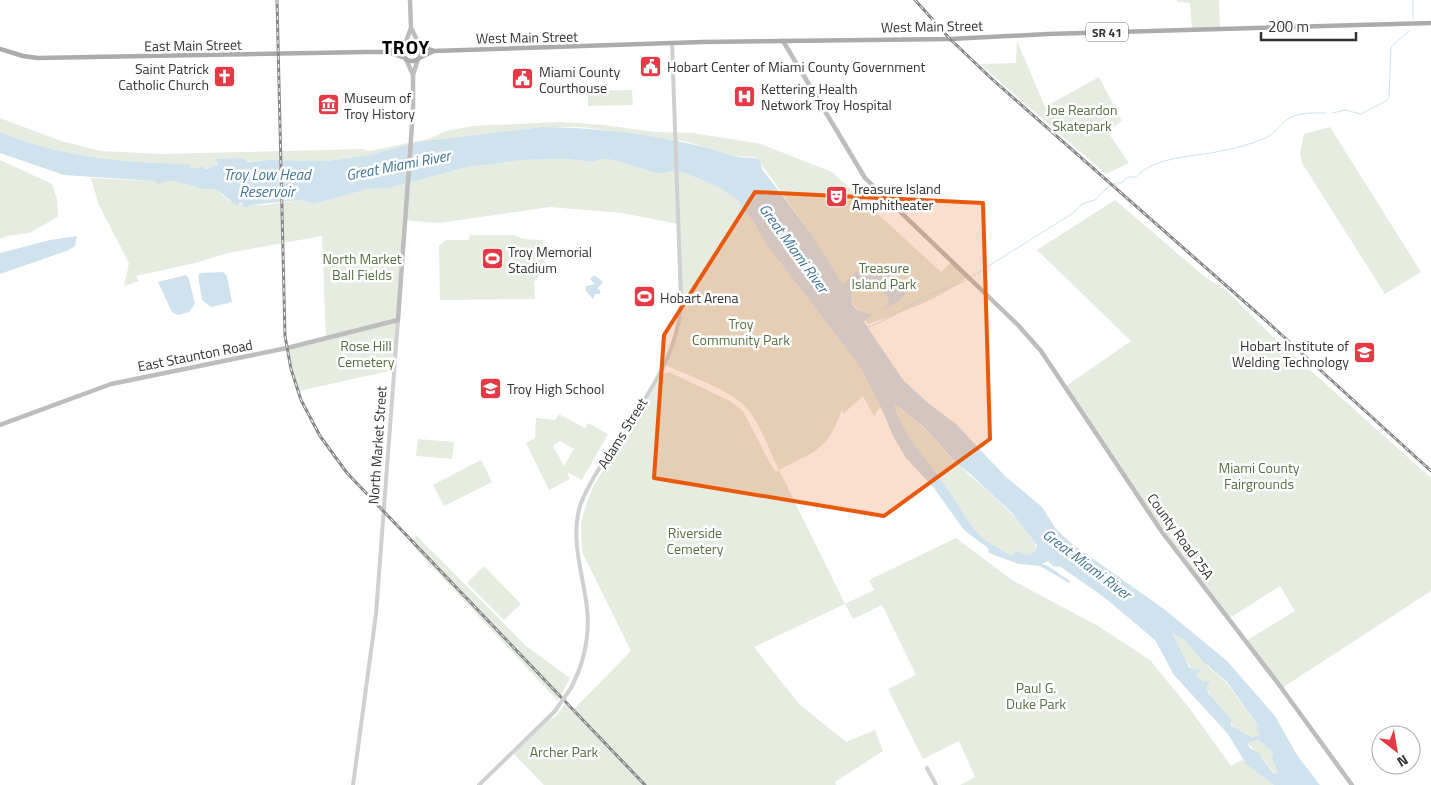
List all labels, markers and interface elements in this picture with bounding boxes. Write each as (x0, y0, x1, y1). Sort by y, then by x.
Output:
scale bar (1261, 10, 1356, 42)
street label: West Main Street (881, 15, 983, 37)
text: 200 m (1268, 15, 1309, 38)
road number: SR 41 (1086, 22, 1128, 42)
street label: West Main Street (476, 26, 578, 48)
district label: TROY (382, 32, 430, 61)
street label: East Main Street (144, 34, 242, 56)
public building icon: Hobart Center of Miami County Government (639, 54, 663, 78)
place label: Hobart Center of Miami County Government (667, 56, 925, 77)
place label: Saint Patrick Catholic Church (118, 58, 209, 95)
place label: Miami County Courthouse (539, 61, 620, 98)
church icon: Saint Patrick Catholic Church (213, 64, 237, 88)
public building icon: Miami County Courthouse (511, 67, 535, 91)
place label: Kettering Health Network Troy Hospital (761, 78, 892, 115)
hospital icon: Kettering Health Network Troy Hospital (733, 84, 757, 108)
place label: Museum of Troy History (344, 87, 415, 124)
museum icon: Museum of Troy History (316, 93, 340, 117)
park label: Joe Reardon Skatepark (1046, 99, 1118, 136)
water label: Great Miami River (344, 143, 454, 186)
water label: Troy Low Head Reservoir (224, 163, 312, 203)
place label: Treasure Island Amphitheater (852, 178, 941, 215)
theatre icon: Treasure Island Amphitheater (824, 184, 848, 208)
water label: Great Miami River (754, 198, 836, 299)
place label: Troy Memorial Stadium (508, 241, 592, 278)
sports icon: Troy Memorial Stadium (480, 247, 504, 271)
park label: North Market Ball Fields (322, 248, 402, 285)
park label: Treasure Island Park (851, 257, 917, 294)
sports icon: Hobart Arena (632, 285, 656, 309)
place label: Hobart Arena (660, 287, 739, 308)
park label: Troy Community Park (692, 313, 790, 350)
street label: East Staunton Road (136, 334, 254, 376)
park label: Rose Hill Cemetery (338, 335, 395, 372)
place label: Hobart Institute of Welding Technology (1232, 335, 1349, 372)
school or university icon: Hobart Institute of Welding Technology (1353, 341, 1377, 365)
school or university icon: Troy High School (479, 376, 503, 400)
place label: Troy High School (507, 378, 605, 399)
street label: North Market Street (362, 385, 392, 505)
street label: Adams Street (592, 393, 652, 473)
park label: Miami County Fairgrounds (1218, 457, 1300, 494)
street label: County Road 25A (1143, 489, 1220, 584)
park label: Riverside Cemetery (667, 522, 724, 559)
water label: Great Miami River (1038, 523, 1138, 606)
park label: Paul G. Duke Park (1006, 677, 1066, 714)
north arrow (1371, 725, 1421, 775)
park label: Archer Park (530, 741, 599, 762)
text: N (1393, 750, 1413, 773)

